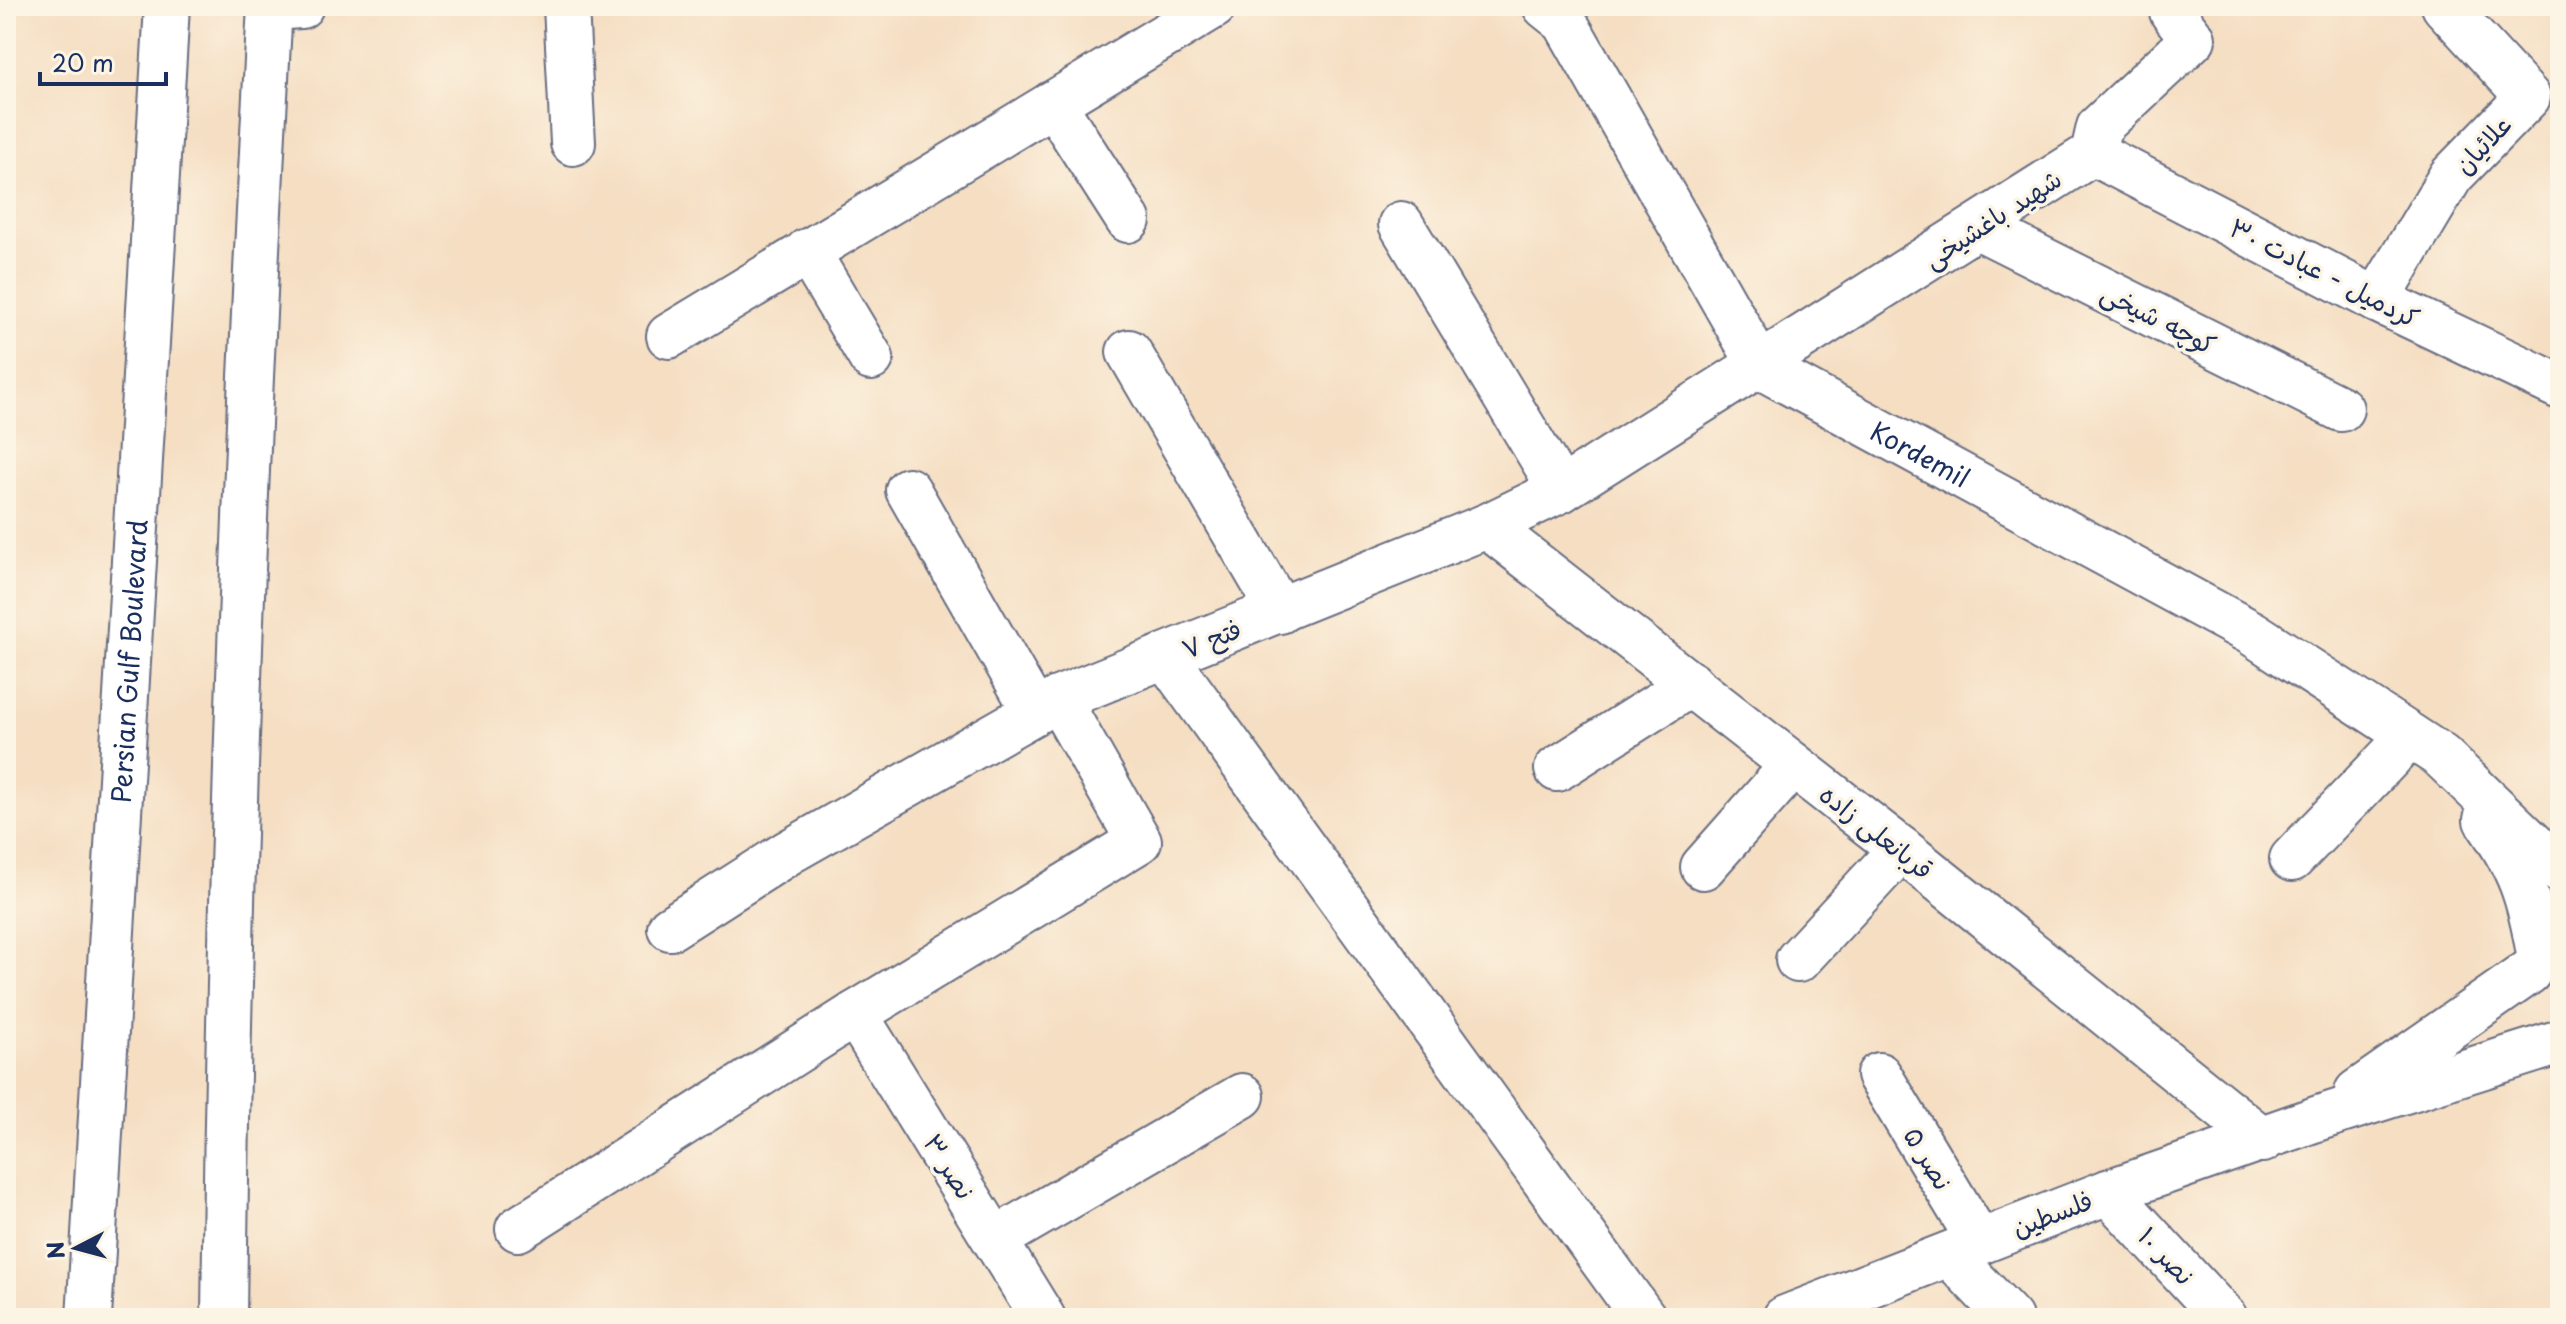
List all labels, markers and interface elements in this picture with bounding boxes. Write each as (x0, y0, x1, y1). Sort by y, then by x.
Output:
scale bar (40, 36, 166, 86)
text: 20 m (52, 44, 114, 80)
street label: علائیان (2444, 105, 2520, 183)
street label: شهید باغشیخی (1915, 159, 2069, 277)
street label: کردمیل - عبادت ۳۰ (2223, 207, 2427, 337)
street label: کوچه شیخی (2095, 272, 2223, 364)
street label: Kordemil (1864, 411, 1977, 496)
street label: Persian Gulf Boulevard (100, 518, 156, 804)
street label: فتح ۷ (1175, 608, 1247, 668)
street label: قربانعلی زاده (1812, 774, 1942, 888)
street label: نصر ۵ (1895, 1119, 1963, 1197)
street label: نصر ۳ (915, 1126, 985, 1206)
street label: فلسطین (2006, 1180, 2098, 1246)
north arrow (36, 1208, 116, 1288)
street label: نصر ۱۰ (2130, 1217, 2204, 1293)
text: N (37, 1240, 72, 1261)

